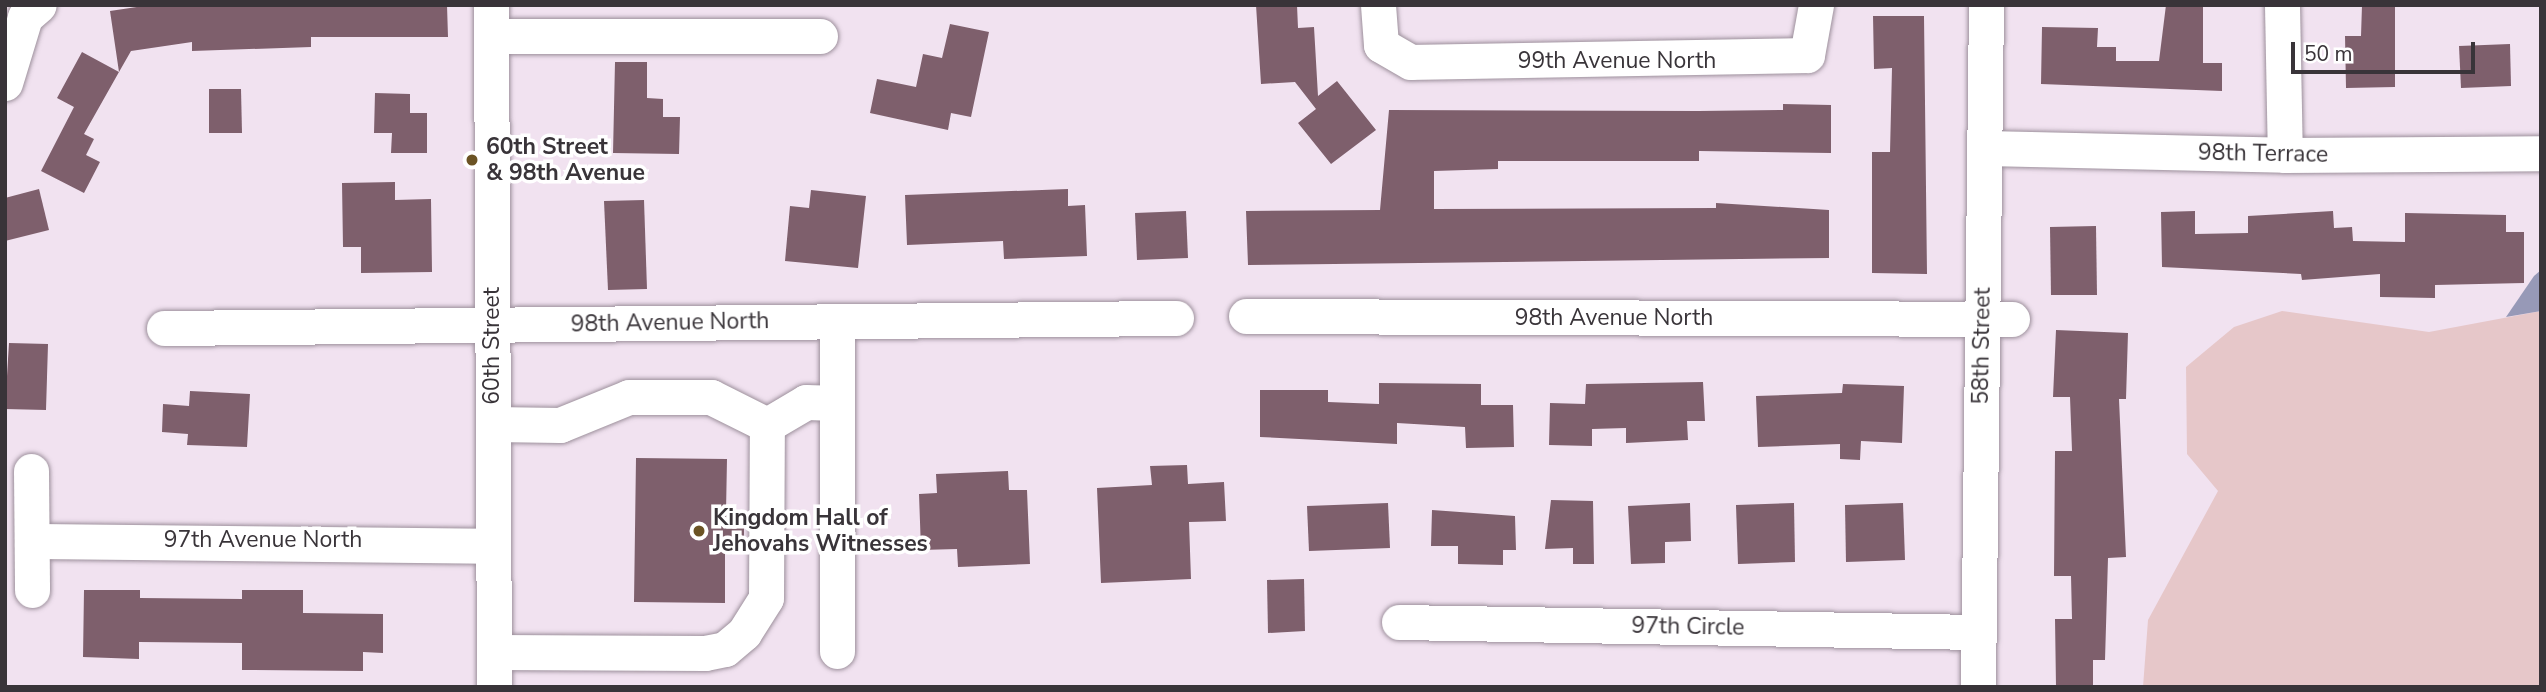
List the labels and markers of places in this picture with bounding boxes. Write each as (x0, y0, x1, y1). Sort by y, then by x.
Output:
place label: 60th Street & 98th Avenue (486, 133, 645, 187)
marker: 60th Street & 98th Avenue (464, 152, 480, 168)
place label: Kingdom Hall of Jehovahs Witnesses (713, 504, 928, 558)
marker: Kingdom Hall of Jehovahs Witnesses (691, 523, 707, 539)

